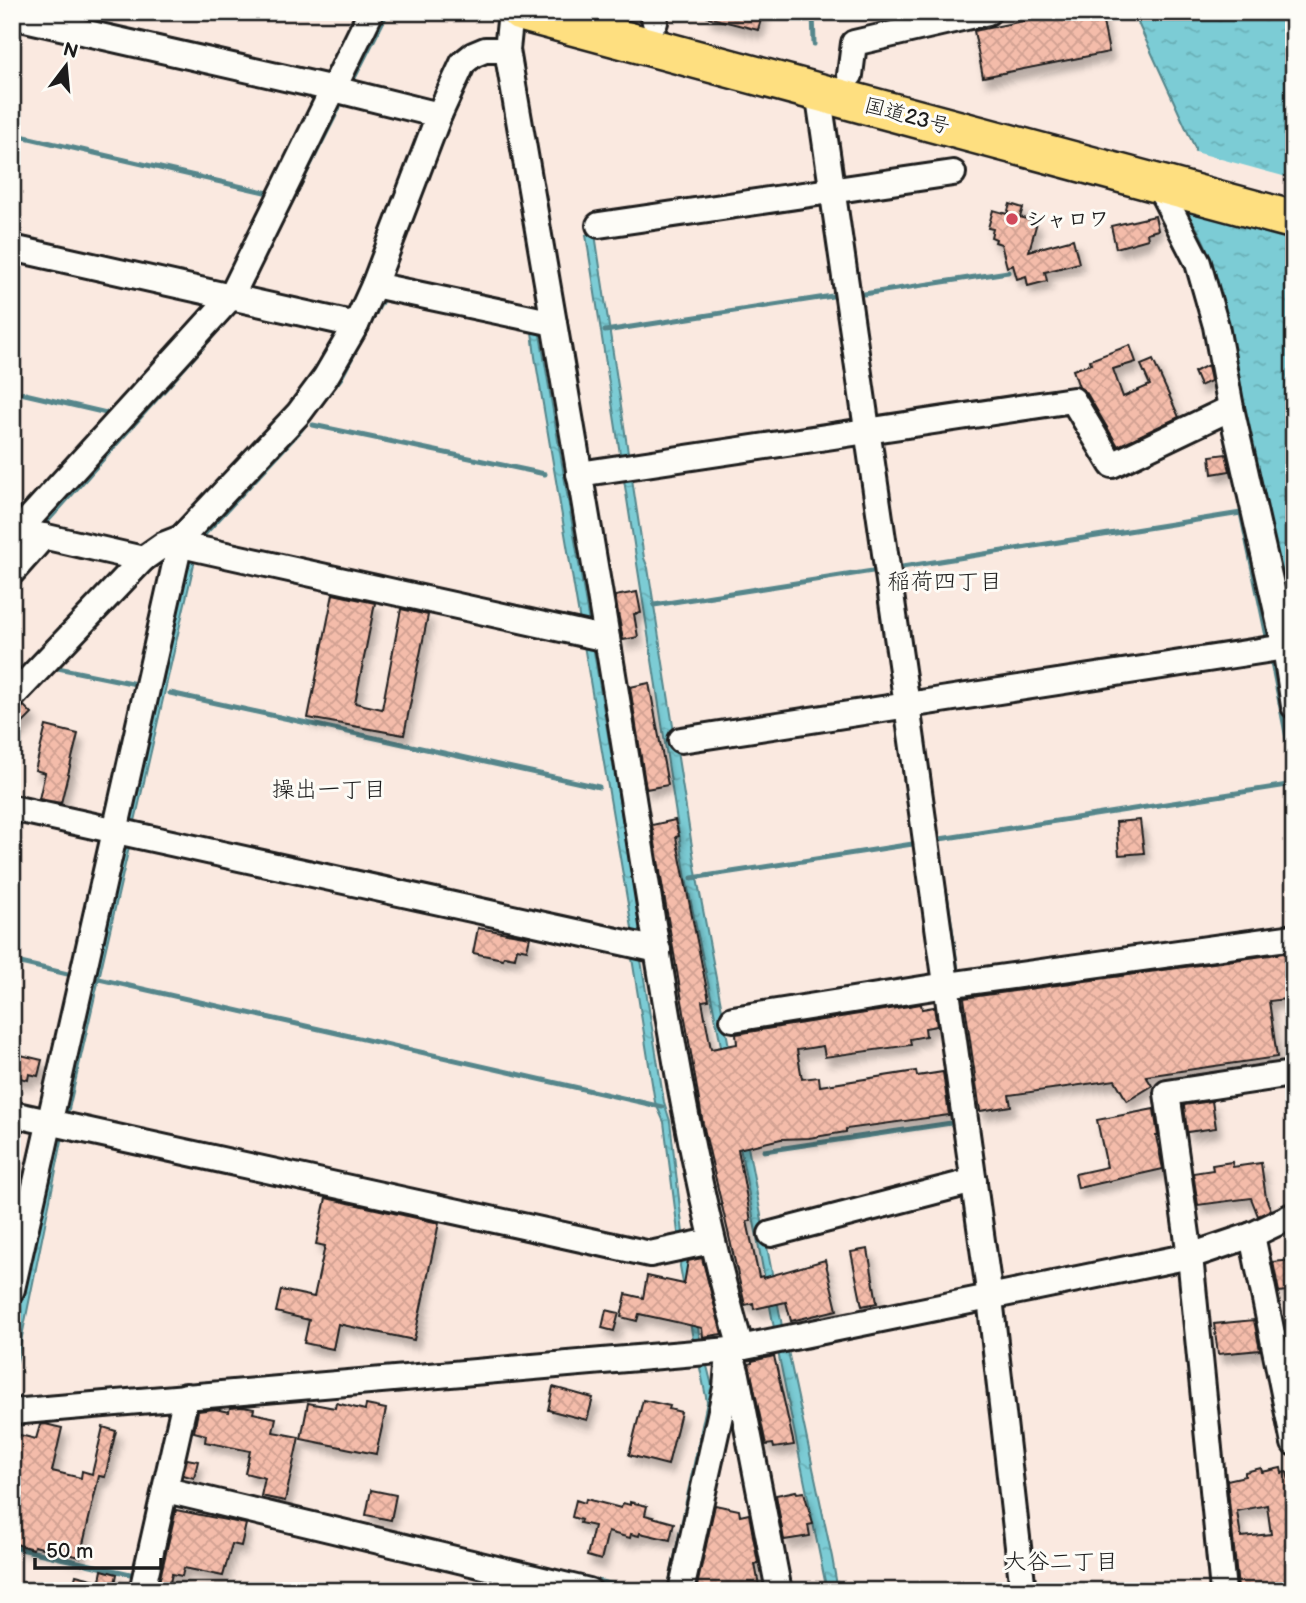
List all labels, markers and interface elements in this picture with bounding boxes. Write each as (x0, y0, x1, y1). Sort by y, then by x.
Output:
north arrow (32, 32, 102, 102)
text: N (60, 38, 80, 64)
street label: 国道23号 (861, 93, 953, 139)
place label: シャロワ (1026, 207, 1109, 232)
marker: シャロワ (1004, 211, 1020, 227)
district label: 稲荷四丁目 (888, 568, 1003, 596)
district label: 操出一丁目 (272, 776, 387, 804)
scale bar (35, 1526, 161, 1570)
text: 50 m (46, 1539, 93, 1564)
district label: 大谷二丁目 (1004, 1548, 1119, 1576)

